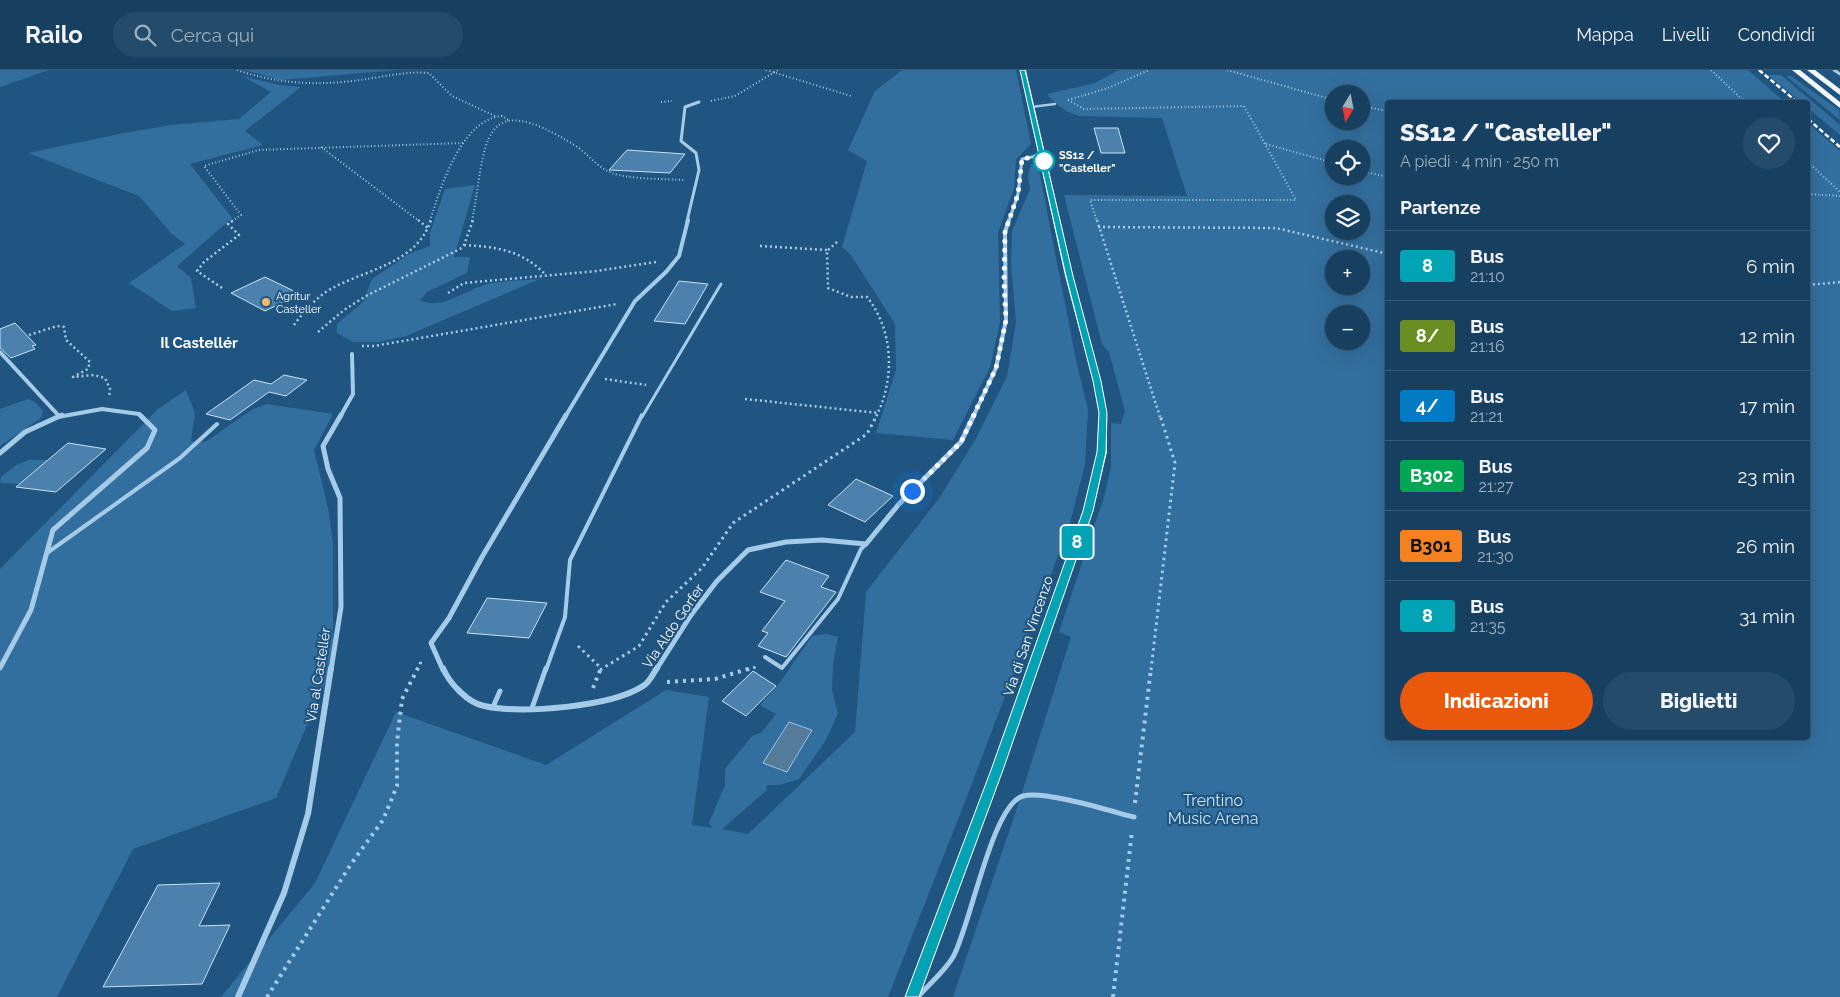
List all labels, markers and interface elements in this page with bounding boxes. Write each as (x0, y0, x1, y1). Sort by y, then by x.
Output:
search box (113, 12, 463, 57)
text: Railo (25, 20, 83, 49)
icon: search (131, 21, 159, 49)
text: Cerca qui (171, 24, 254, 46)
text: Mappa (1576, 24, 1634, 45)
text: Livelli (1662, 24, 1710, 45)
text: Condividi (1738, 24, 1815, 45)
north arrow (1325, 85, 1370, 130)
map controls (1325, 85, 1370, 350)
button: heart (1743, 117, 1795, 169)
text: SS12 / "Casteller" (1400, 118, 1612, 147)
button: locate (1325, 140, 1370, 185)
place label: SS12 / "Casteller" (1059, 149, 1115, 175)
marker: SS12 / "Casteller" (1033, 150, 1055, 172)
text: A piedi · 4 min · 250 m (1400, 152, 1559, 171)
button: layers (1325, 195, 1370, 240)
text: Partenze (1400, 196, 1481, 218)
text: Bus (1470, 245, 1504, 267)
button: + (1325, 250, 1370, 295)
text: 8 (1422, 255, 1433, 276)
text: 6 min (1746, 255, 1795, 277)
text: 21:10 (1470, 267, 1505, 286)
place label: Agritur Casteller (276, 290, 321, 316)
marker: Agritur Casteller (260, 296, 272, 308)
button: − (1325, 305, 1370, 350)
text: Bus (1470, 315, 1504, 337)
text: 8/ (1416, 325, 1439, 346)
text: 12 min (1739, 325, 1795, 347)
district label: Il Castellér (160, 334, 238, 352)
text: 21:16 (1470, 337, 1505, 356)
text: Bus (1470, 385, 1504, 407)
text: 4/ (1416, 395, 1439, 416)
text: 17 min (1739, 395, 1795, 417)
text: 21:21 (1470, 407, 1503, 426)
text: Bus (1479, 455, 1513, 477)
text: B302 (1410, 465, 1454, 486)
text: 23 min (1737, 465, 1795, 487)
text: 21:27 (1479, 477, 1514, 496)
your location (900, 479, 925, 504)
text: Bus (1477, 525, 1511, 547)
line badge: 8 (1061, 526, 1093, 558)
text: 8 (1072, 531, 1082, 552)
text: B301 (1410, 535, 1452, 556)
text: 26 min (1736, 535, 1795, 557)
text: 21:30 (1477, 547, 1514, 566)
street label: Via di San Vincenzo (1000, 574, 1056, 698)
street label: Via Aldo Gorfer (639, 581, 707, 671)
text: Bus (1470, 595, 1504, 617)
text: 8 (1422, 605, 1433, 626)
text: 31 min (1739, 605, 1795, 627)
text: 21:35 (1470, 617, 1505, 636)
street label: Via al Castellér (303, 626, 333, 724)
button: Indicazioni (1400, 672, 1593, 730)
button: Biglietti (1603, 672, 1795, 730)
park label: Trentino Music Arena (1168, 791, 1258, 828)

